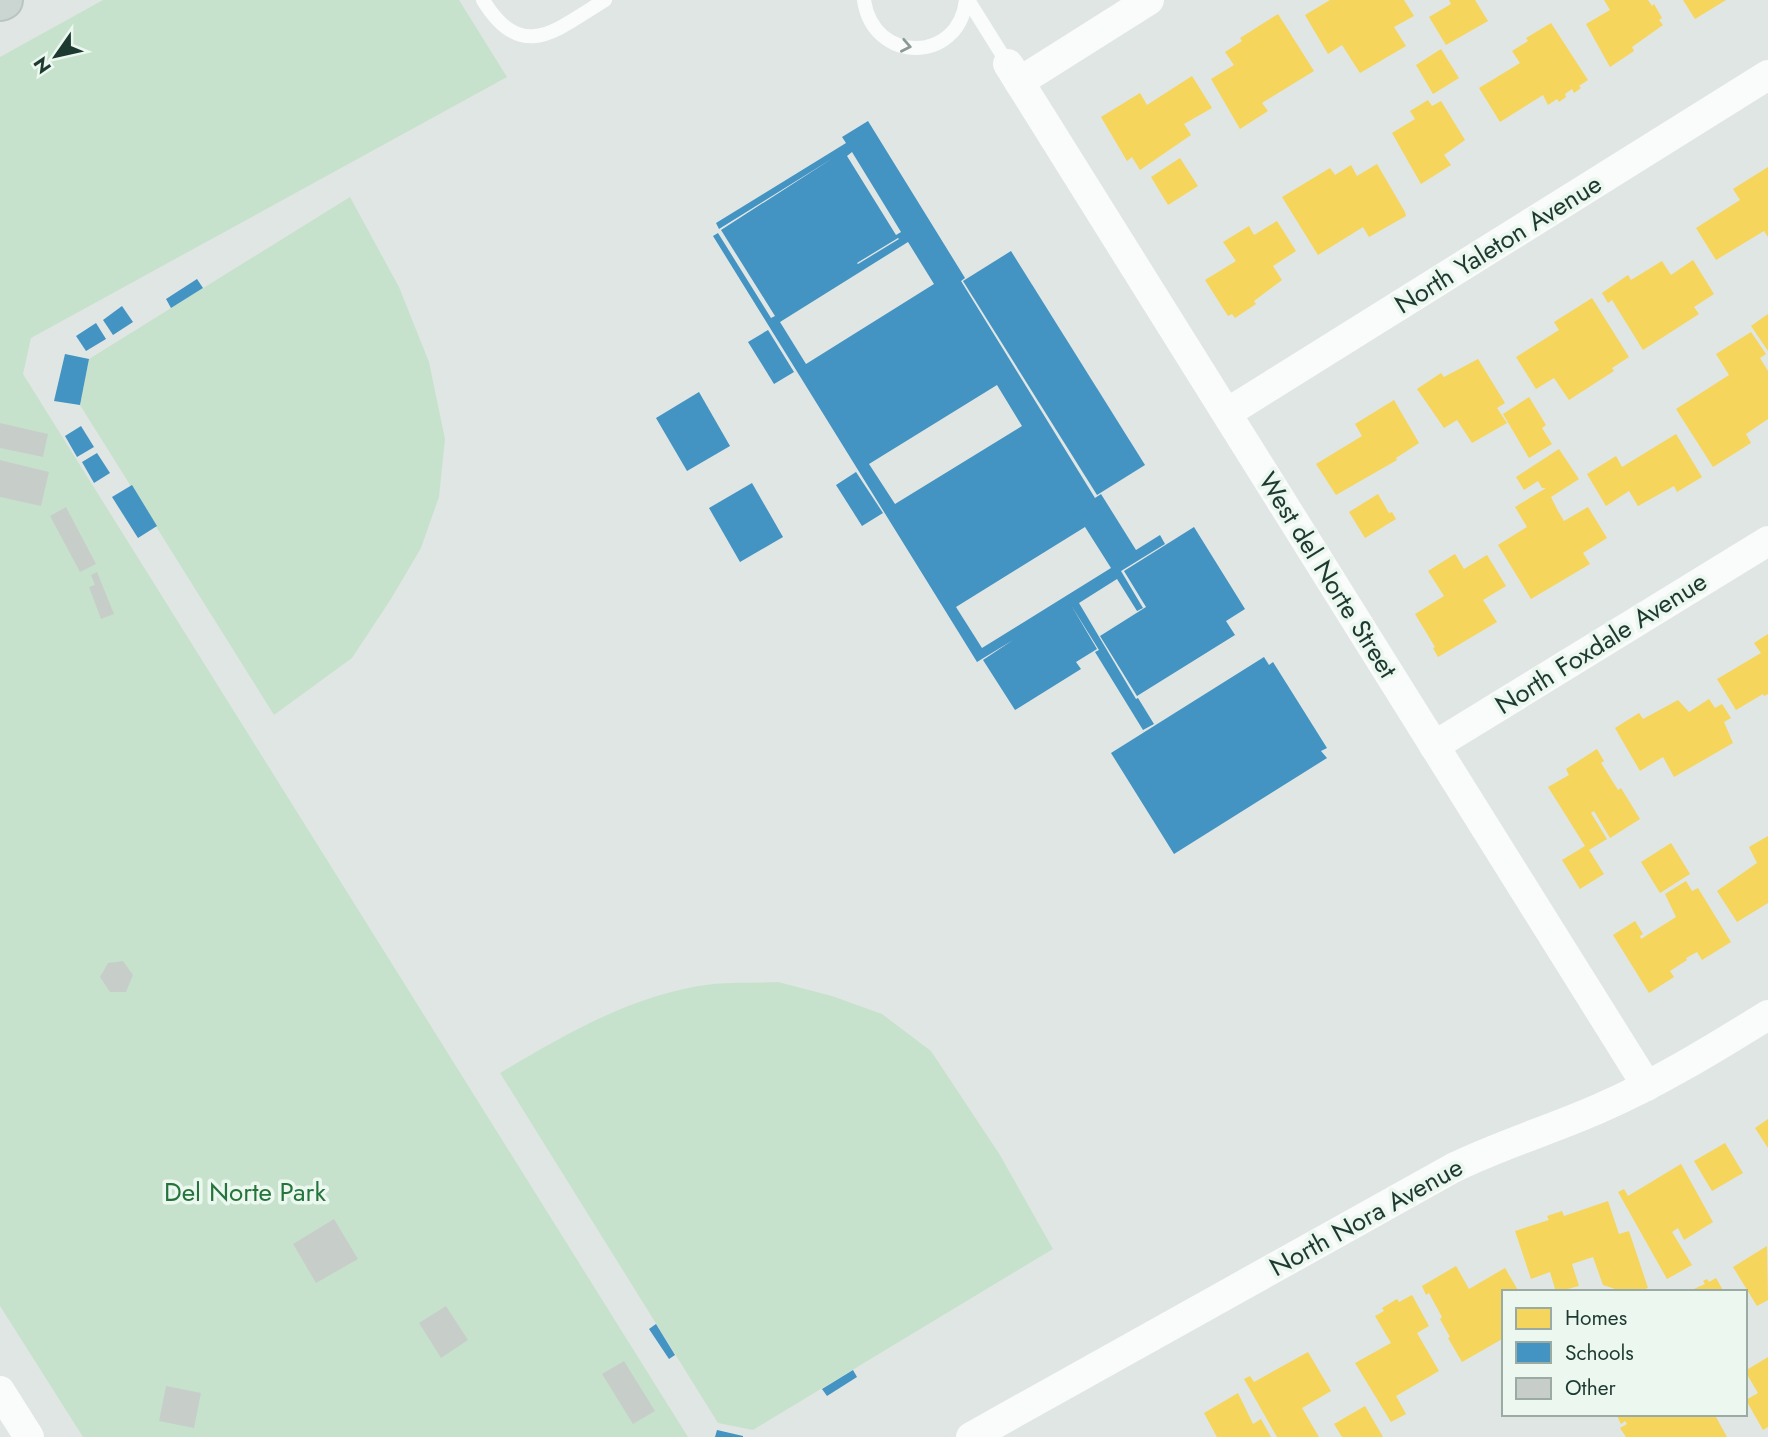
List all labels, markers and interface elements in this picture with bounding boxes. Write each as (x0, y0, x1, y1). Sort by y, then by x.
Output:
north arrow (21, 21, 91, 91)
one-way arrow (901, 38, 912, 53)
text: N (27, 51, 58, 79)
street label: North Yaleton Avenue (1387, 165, 1609, 323)
street label: West del Norte Street (1249, 465, 1407, 686)
street label: North Foxdale Avenue (1488, 562, 1714, 724)
street label: North Nora Avenue (1263, 1148, 1469, 1286)
park label: Del Norte Park (164, 1173, 326, 1211)
legend (1502, 1290, 1747, 1416)
text: Homes (1565, 1303, 1627, 1333)
text: Schools (1565, 1338, 1634, 1368)
text: Other (1565, 1373, 1616, 1403)

